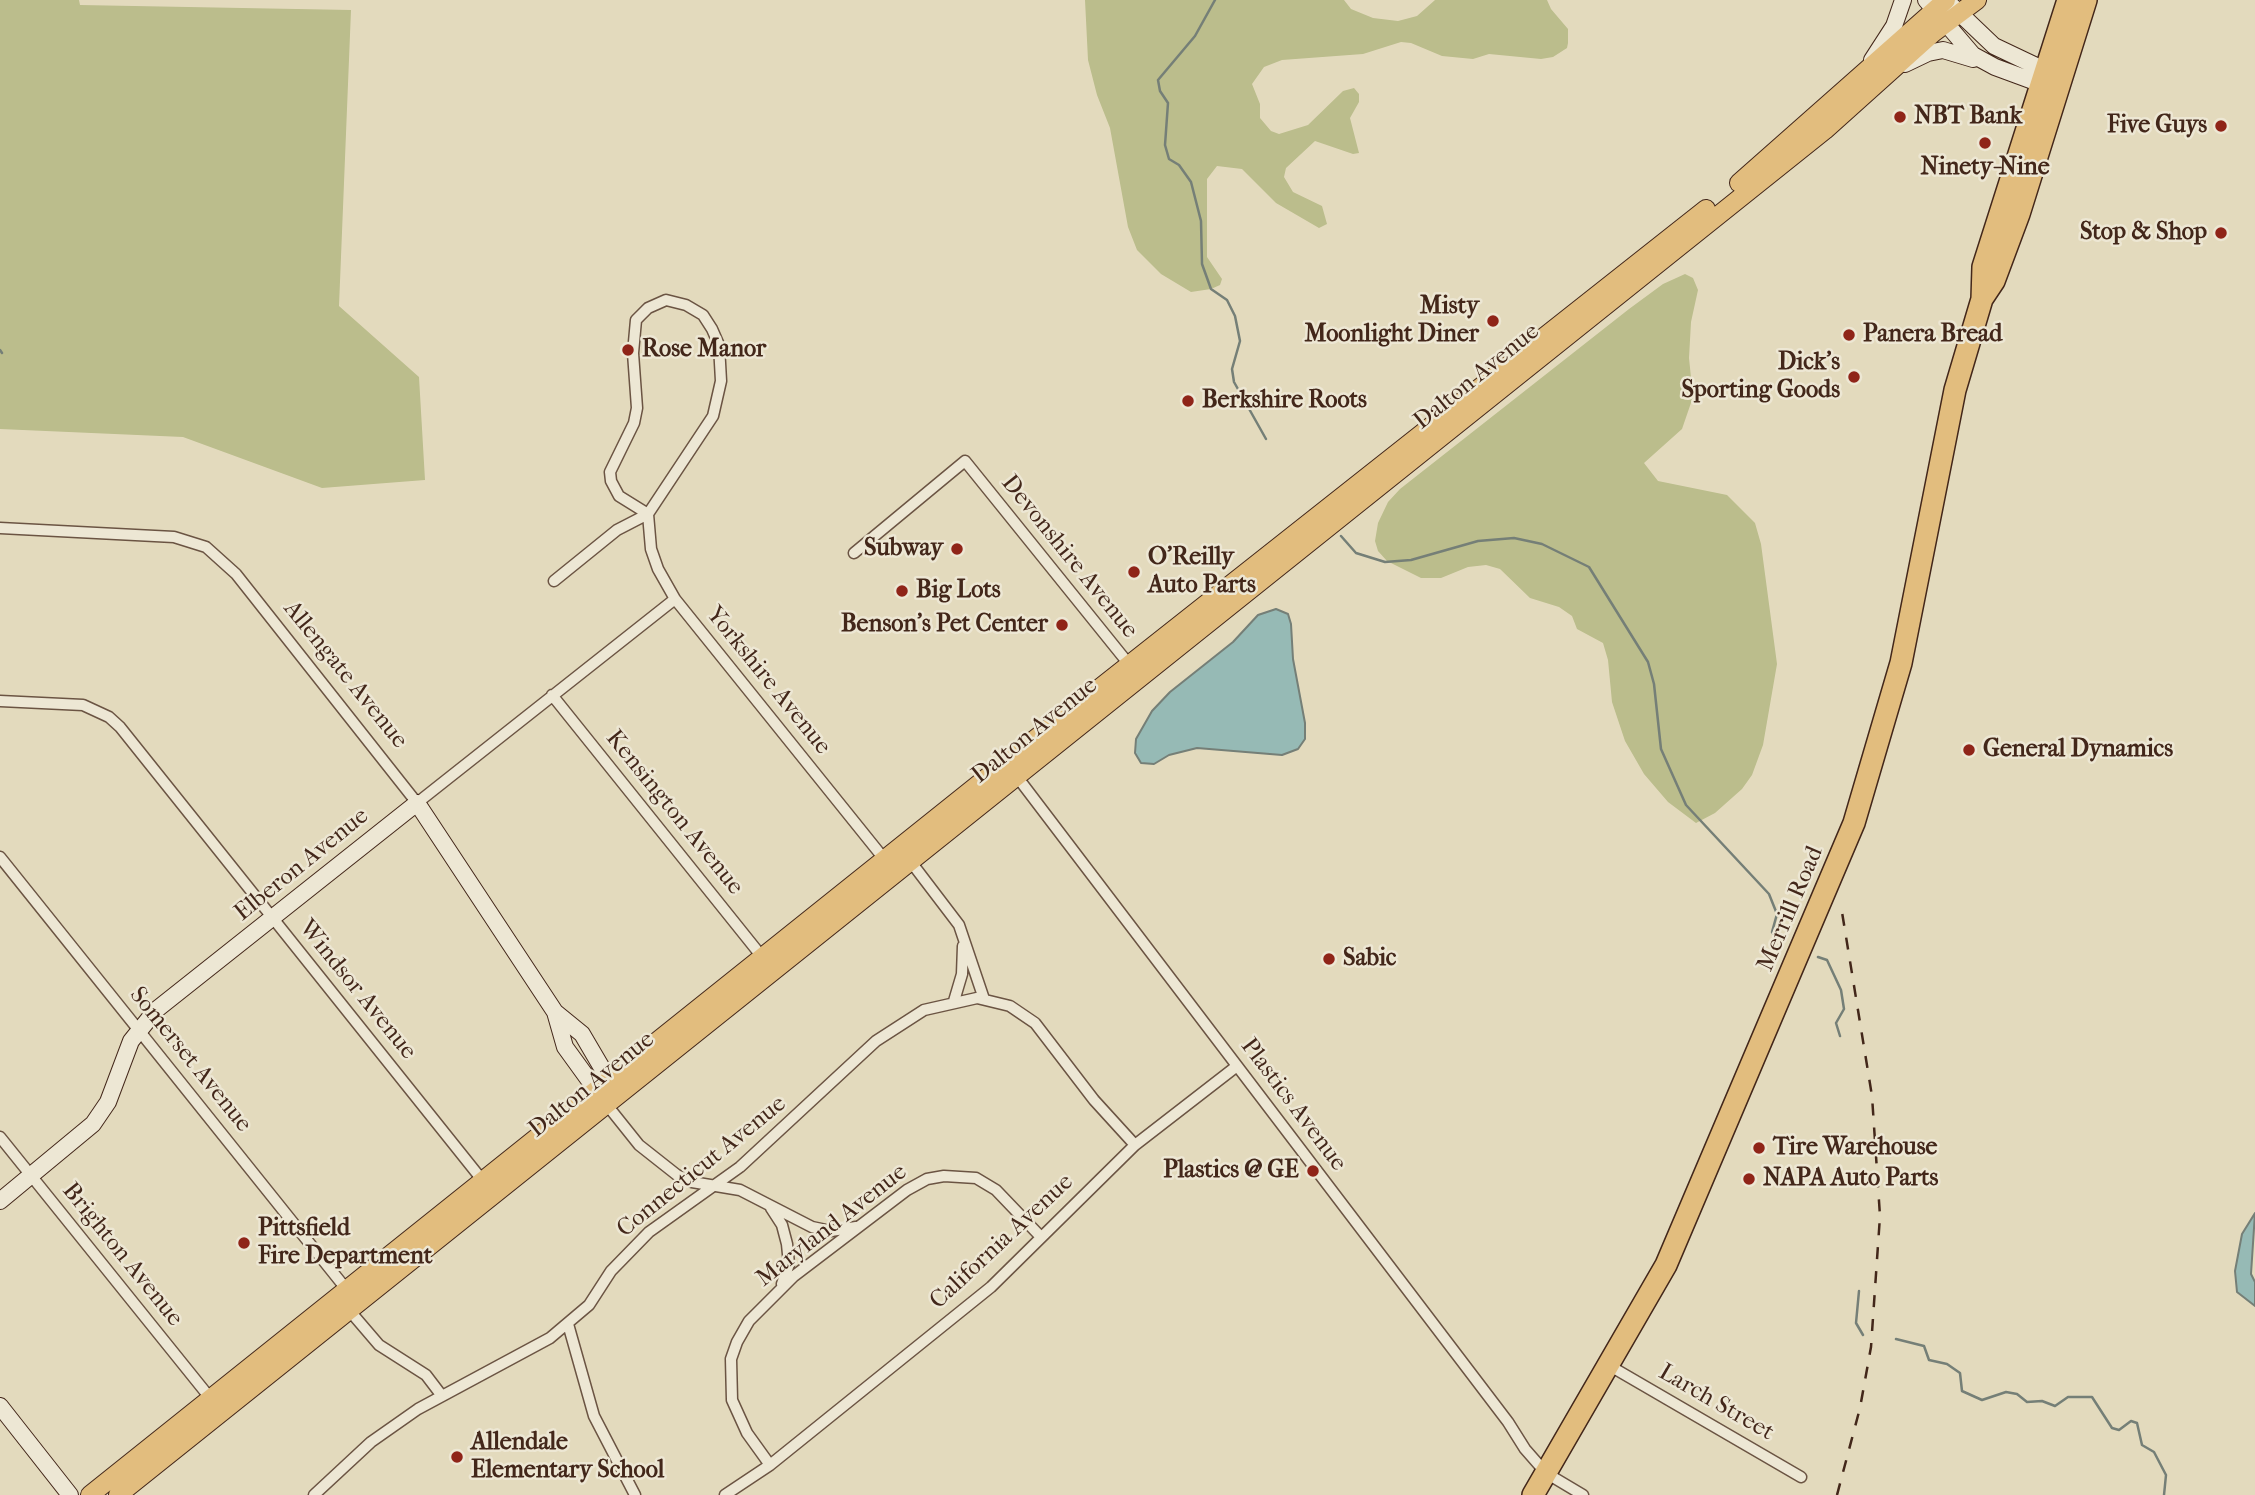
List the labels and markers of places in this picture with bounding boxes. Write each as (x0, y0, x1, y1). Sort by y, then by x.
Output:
place label: NBT Bank (1914, 103, 2022, 131)
marker: NBT Bank (1892, 109, 1908, 125)
place label: Five Guys (2107, 112, 2207, 140)
marker: Five Guys (2213, 118, 2229, 134)
marker: Ninety-Nine (1977, 135, 1993, 151)
place label: Ninety-Nine (1920, 154, 2050, 182)
place label: Stop & Shop (2080, 219, 2207, 247)
marker: Stop & Shop (2213, 225, 2229, 241)
place label: Misty Moonlight Diner (1304, 293, 1479, 349)
marker: Misty Moonlight Diner (1485, 313, 1501, 329)
place label: Panera Bread (1863, 321, 2002, 349)
marker: Panera Bread (1841, 327, 1857, 343)
place label: Rose Manor (642, 336, 766, 364)
marker: Rose Manor (620, 342, 636, 358)
place label: Dick's Sporting Goods (1681, 349, 1840, 405)
marker: Dick's Sporting Goods (1846, 369, 1862, 385)
place label: Berkshire Roots (1202, 387, 1367, 415)
marker: Berkshire Roots (1180, 393, 1196, 409)
place label: Subway (864, 535, 943, 563)
marker: Subway (949, 541, 965, 557)
place label: O'Reilly Auto Parts (1148, 544, 1256, 600)
marker: O'Reilly Auto Parts (1126, 564, 1142, 580)
place label: Big Lots (916, 577, 1001, 605)
marker: Big Lots (894, 583, 910, 599)
place label: Benson's Pet Center (841, 611, 1048, 639)
marker: Benson's Pet Center (1054, 617, 1070, 633)
place label: General Dynamics (1983, 736, 2173, 764)
marker: General Dynamics (1961, 742, 1977, 758)
place label: Sabic (1343, 945, 1396, 973)
marker: Sabic (1321, 951, 1337, 967)
place label: Tire Warehouse (1773, 1134, 1937, 1162)
marker: Tire Warehouse (1751, 1140, 1767, 1156)
place label: Plastics @ GE (1163, 1157, 1299, 1185)
marker: Plastics @ GE (1305, 1163, 1321, 1179)
place label: NAPA Auto Parts (1763, 1165, 1938, 1193)
marker: NAPA Auto Parts (1741, 1171, 1757, 1187)
place label: Pittsfield Fire Department (258, 1215, 432, 1271)
marker: Pittsfield Fire Department (236, 1235, 252, 1251)
place label: Allendale Elementary School (471, 1429, 664, 1485)
marker: Allendale Elementary School (449, 1449, 465, 1465)

